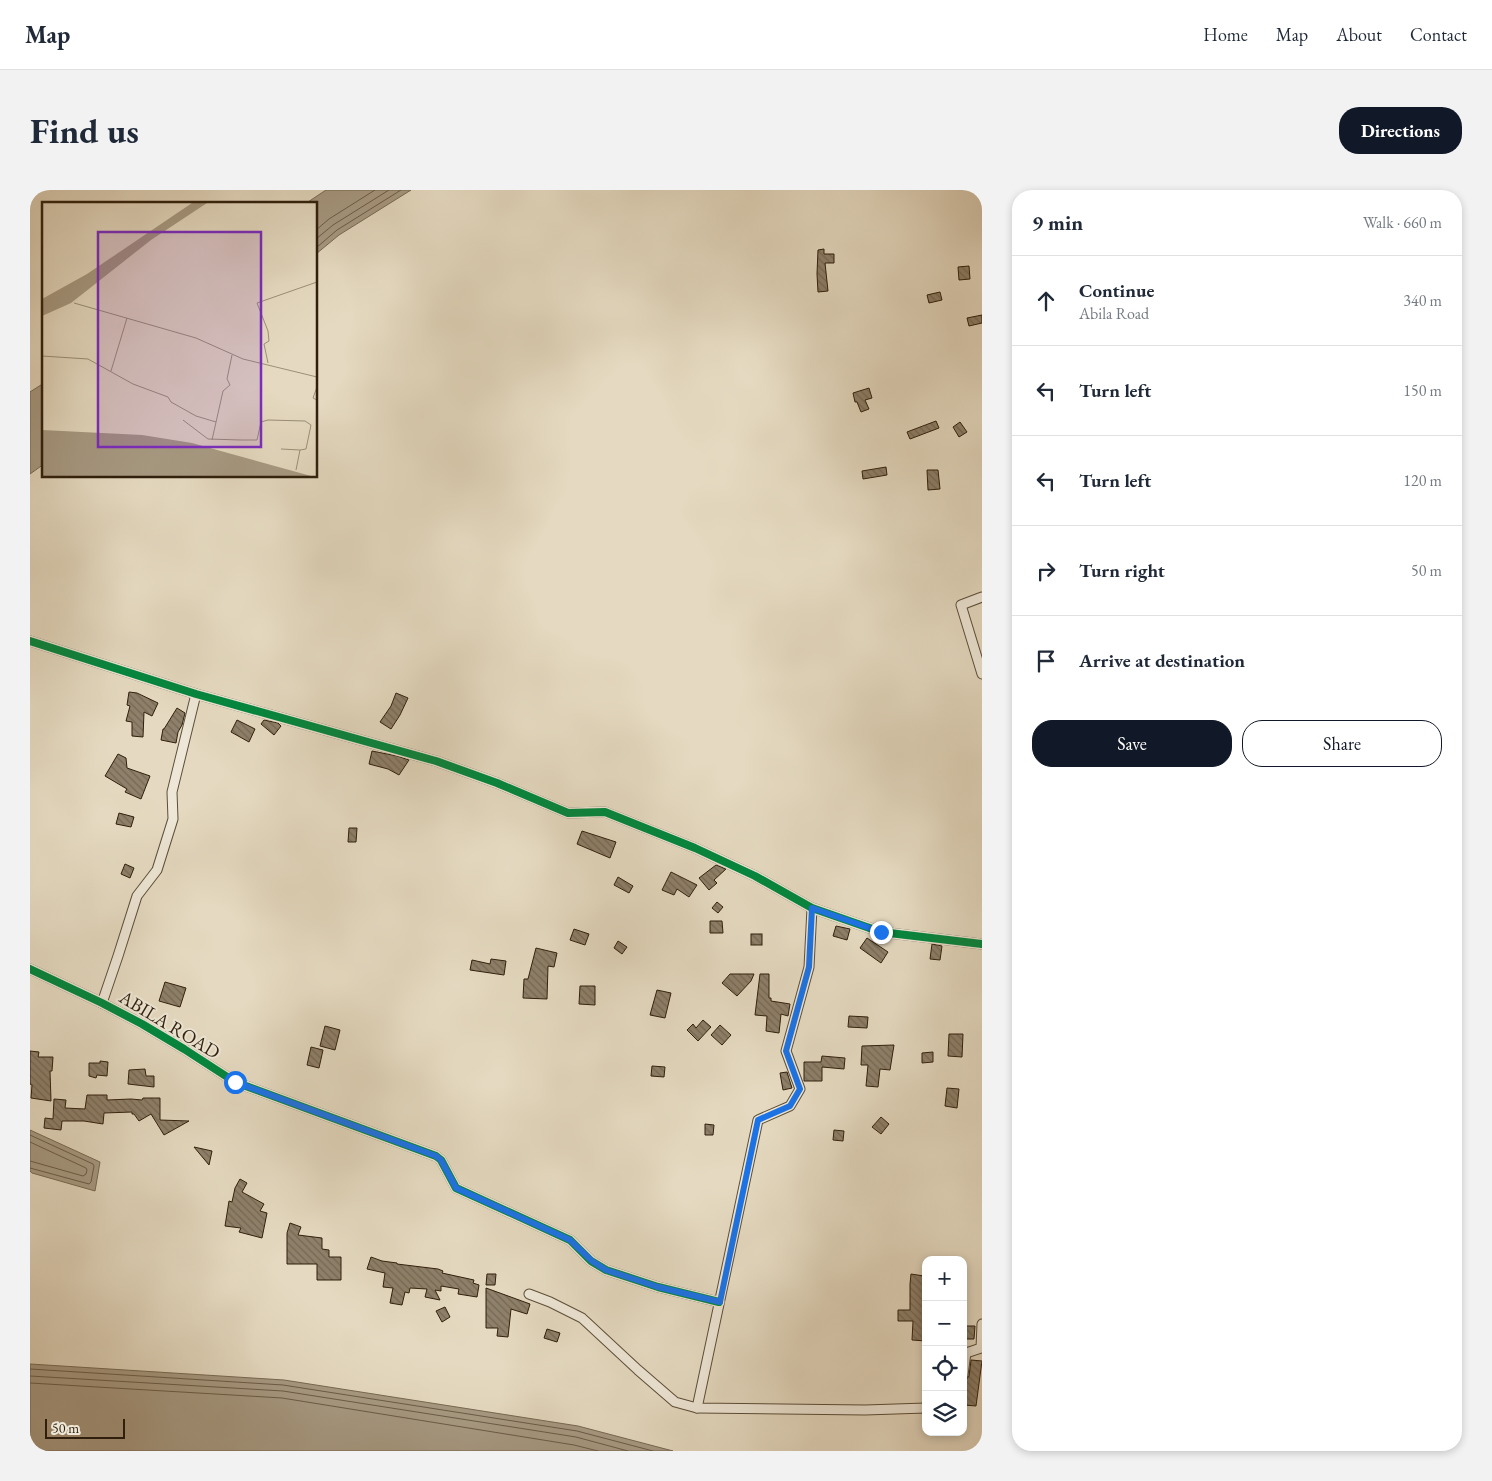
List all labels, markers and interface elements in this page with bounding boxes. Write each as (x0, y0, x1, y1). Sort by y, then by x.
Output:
text: Map (25, 19, 70, 50)
text: Home (1203, 23, 1248, 46)
text: Map (1276, 23, 1308, 46)
text: About (1336, 23, 1382, 46)
text: Contact (1410, 23, 1467, 46)
button: Directions (1339, 107, 1462, 154)
text: Find us (30, 108, 139, 153)
inset map (42, 202, 318, 478)
text: 9 min (1032, 209, 1083, 236)
text: Walk · 660 m (1363, 212, 1442, 233)
text: Continue (1079, 278, 1154, 303)
icon: ahead (1032, 287, 1060, 315)
text: 340 m (1403, 290, 1442, 311)
text: Abila Road (1079, 303, 1149, 324)
icon: left (1032, 377, 1060, 405)
text: Turn left (1079, 378, 1151, 403)
text: 150 m (1403, 380, 1442, 401)
icon: left (1032, 467, 1060, 495)
text: Turn left (1079, 468, 1151, 493)
text: 120 m (1403, 470, 1442, 491)
icon: right (1032, 557, 1060, 585)
text: Turn right (1079, 558, 1165, 583)
text: 50 m (1411, 560, 1442, 581)
icon: arrive (1032, 647, 1060, 675)
text: Arrive at destination (1079, 648, 1245, 673)
button: Save (1032, 720, 1232, 767)
button: Share (1242, 720, 1442, 767)
route end (870, 921, 893, 944)
street label: ABILA ROAD (114, 984, 225, 1064)
route start (224, 1071, 247, 1094)
map controls (922, 1256, 967, 1436)
button: + (922, 1256, 967, 1301)
button: − (922, 1301, 967, 1346)
button: locate (922, 1346, 967, 1391)
button: layers (922, 1391, 967, 1436)
scale bar (45, 1416, 125, 1439)
text: 50 m (52, 1419, 79, 1437)

